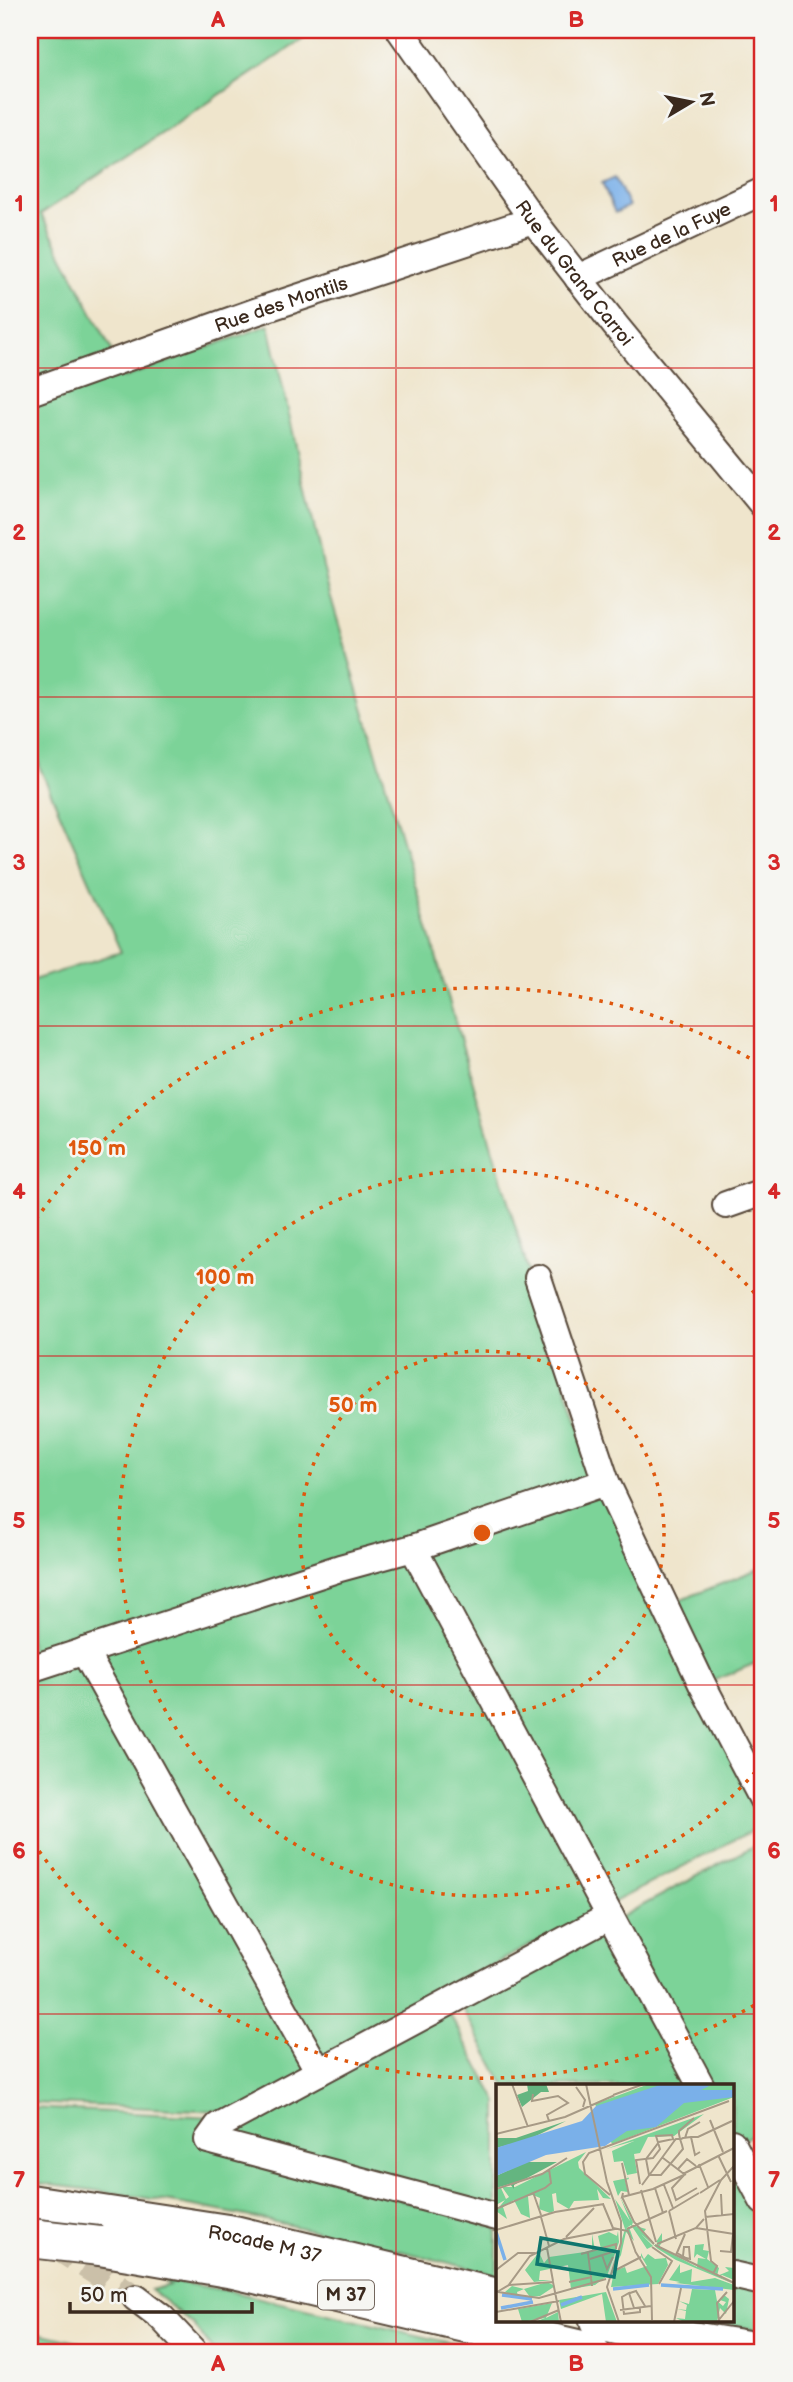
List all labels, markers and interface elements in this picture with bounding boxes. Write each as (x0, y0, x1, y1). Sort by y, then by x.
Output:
text: A (210, 6, 226, 34)
text: B (568, 6, 584, 34)
north arrow (656, 66, 726, 136)
text: N (694, 90, 719, 108)
text: 1 (14, 190, 24, 218)
text: 1 (769, 190, 779, 218)
street label: Rue du Grand Carroi (510, 196, 637, 351)
street label: Rue de la Fuye (609, 198, 735, 273)
street label: Rue des Montils (212, 272, 351, 338)
text: 2 (12, 519, 26, 547)
text: 2 (767, 519, 781, 547)
text: 3 (12, 849, 26, 877)
text: 3 (767, 849, 781, 877)
text: 150 m (68, 1136, 126, 1161)
text: 4 (12, 1178, 26, 1206)
text: 4 (767, 1178, 781, 1206)
text: 100 m (196, 1265, 254, 1290)
text: 50 m (329, 1393, 377, 1418)
text: 5 (12, 1507, 26, 1535)
text: 5 (767, 1507, 781, 1535)
centre of rings (470, 1521, 494, 1545)
text: 6 (12, 1837, 26, 1865)
text: 6 (767, 1837, 781, 1865)
inset map (496, 2084, 734, 2322)
text: 7 (13, 2166, 26, 2194)
text: 7 (768, 2166, 781, 2194)
street label: Rocade M 37 (206, 2221, 324, 2269)
scale bar (70, 2270, 252, 2314)
road number: M 37 (318, 2280, 374, 2309)
text: 50 m (80, 2283, 127, 2308)
text: A (210, 2350, 226, 2378)
text: B (568, 2350, 584, 2378)

